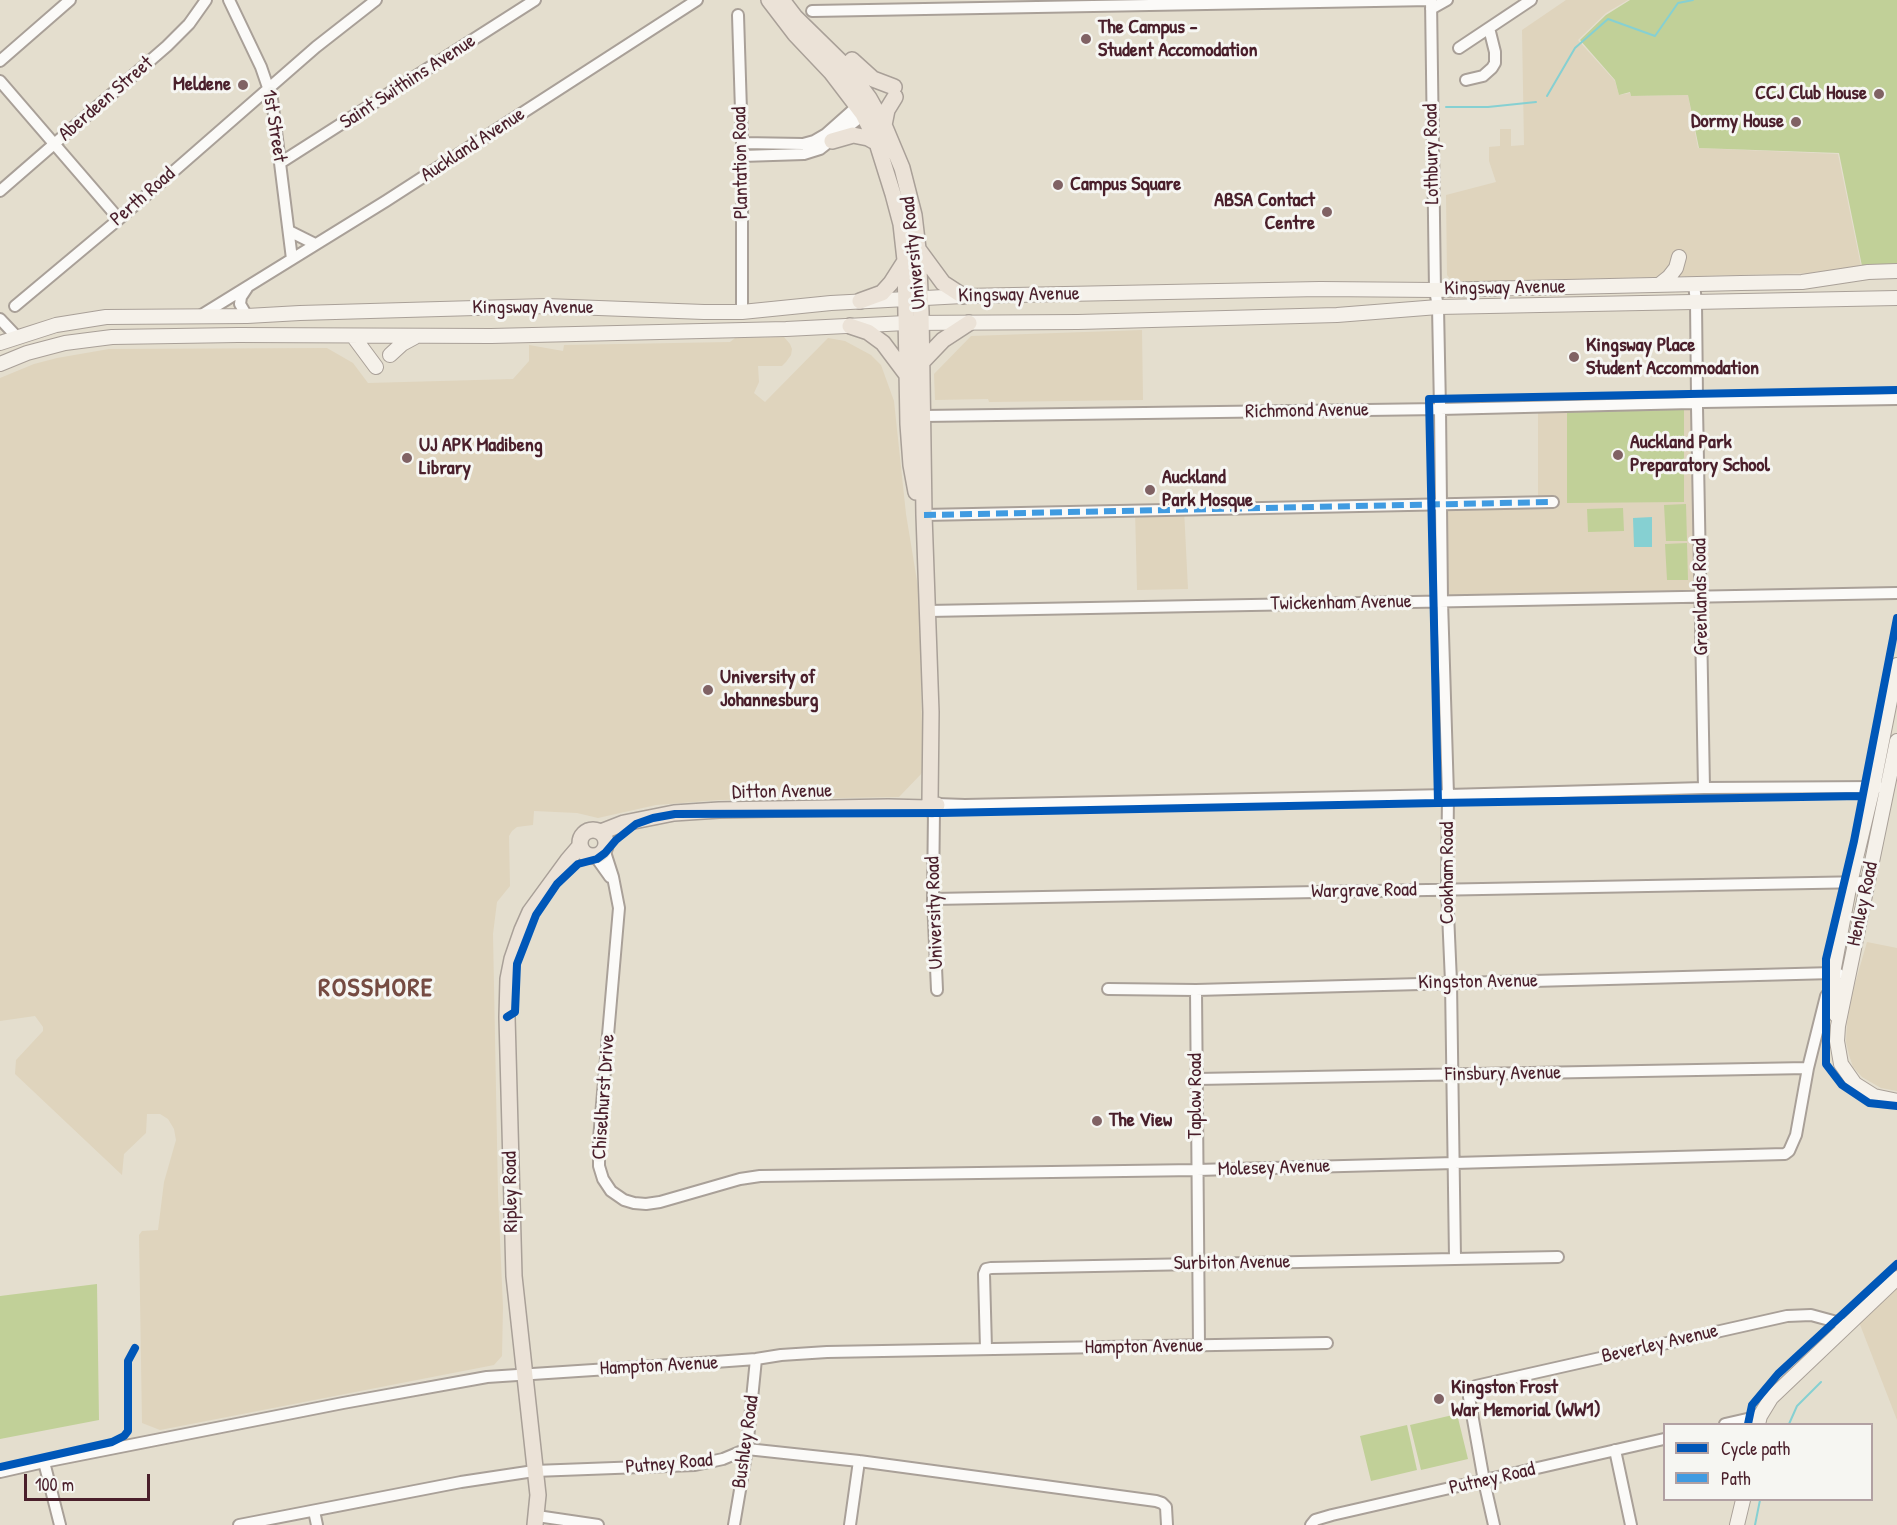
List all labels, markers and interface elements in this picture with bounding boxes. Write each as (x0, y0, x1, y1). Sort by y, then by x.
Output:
place label: The Campus - Student Accomodation (1098, 16, 1257, 63)
street label: Saint Swithins Avenue (336, 29, 480, 135)
marker: The Campus - Student Accomodation (1079, 32, 1093, 46)
street label: Aberdeen Street (54, 51, 158, 147)
place label: Meldene (173, 73, 231, 97)
marker: Meldene (236, 78, 250, 92)
place label: CCJ Club House (1755, 82, 1867, 106)
marker: CCJ Club House (1872, 87, 1886, 101)
street label: 1st Street (256, 88, 292, 164)
street label: Auckland Avenue (417, 102, 529, 188)
street label: Lothbury Road (1419, 104, 1445, 204)
street label: Plantation Road (728, 107, 754, 219)
place label: Dormy House (1691, 110, 1784, 134)
marker: Dormy House (1789, 115, 1803, 129)
street label: Perth Road (106, 162, 180, 232)
place label: Campus Square (1070, 173, 1181, 197)
marker: Campus Square (1051, 178, 1065, 192)
place label: ABSA Contact Centre (1214, 189, 1315, 236)
street label: University Road (896, 196, 932, 310)
marker: ABSA Contact Centre (1320, 205, 1334, 219)
street label: Kingsway Avenue (1444, 275, 1566, 301)
street label: Kingsway Avenue (958, 282, 1080, 308)
street label: Kingsway Avenue (472, 296, 594, 320)
place label: Kingsway Place Student Accommodation (1586, 334, 1759, 381)
marker: Kingsway Place Student Accommodation (1567, 350, 1581, 364)
street label: Richmond Avenue (1245, 398, 1369, 424)
place label: Auckland Park Preparatory School (1630, 431, 1770, 478)
place label: UJ APK Madibeng Library (419, 434, 543, 481)
marker: Auckland Park Preparatory School (1611, 448, 1625, 462)
marker: UJ APK Madibeng Library (400, 451, 414, 465)
place label: Auckland Park Mosque (1162, 466, 1253, 513)
marker: Auckland Park Mosque (1143, 483, 1157, 497)
street label: Greenlands Road (1688, 538, 1714, 656)
street label: Twickenham Avenue (1270, 590, 1412, 616)
place label: University of Johannesburg (720, 666, 818, 713)
marker: University of Johannesburg (701, 683, 715, 697)
street label: Ditton Avenue (732, 779, 832, 805)
street label: Cookham Road (1436, 822, 1460, 924)
street label: University Road (921, 856, 949, 970)
street label: Henley Road (1842, 860, 1884, 948)
street label: Wargrave Road (1311, 878, 1417, 904)
street label: Kingston Avenue (1418, 969, 1538, 995)
district label: ROSSMORE (318, 973, 434, 1005)
street label: Chiselhurst Drive (588, 1033, 620, 1161)
street label: Taplow Road (1184, 1053, 1208, 1139)
street label: Finsbury Avenue (1445, 1061, 1561, 1087)
place label: The View (1109, 1109, 1172, 1133)
marker: The View (1090, 1114, 1104, 1128)
street label: Ripley Road (498, 1151, 524, 1233)
street label: Molesey Avenue (1217, 1154, 1331, 1182)
street label: Surbiton Avenue (1173, 1250, 1291, 1276)
street label: Beverley Avenue (1599, 1319, 1721, 1369)
street label: Hampton Avenue (1084, 1334, 1204, 1360)
street label: Hampton Avenue (599, 1351, 719, 1381)
place label: Kingston Frost War Memorial (WW1) (1451, 1376, 1601, 1423)
marker: Kingston Frost War Memorial (WW1) (1432, 1392, 1446, 1406)
street label: Bushley Road (728, 1394, 764, 1490)
legend (1663, 1423, 1873, 1501)
text: Cycle path (1721, 1436, 1790, 1461)
street label: Putney Road (624, 1448, 714, 1480)
street label: Putney Road (1447, 1457, 1537, 1501)
scale bar (27, 1462, 153, 1500)
text: Path (1721, 1466, 1750, 1491)
text: 100 m (35, 1472, 74, 1497)

